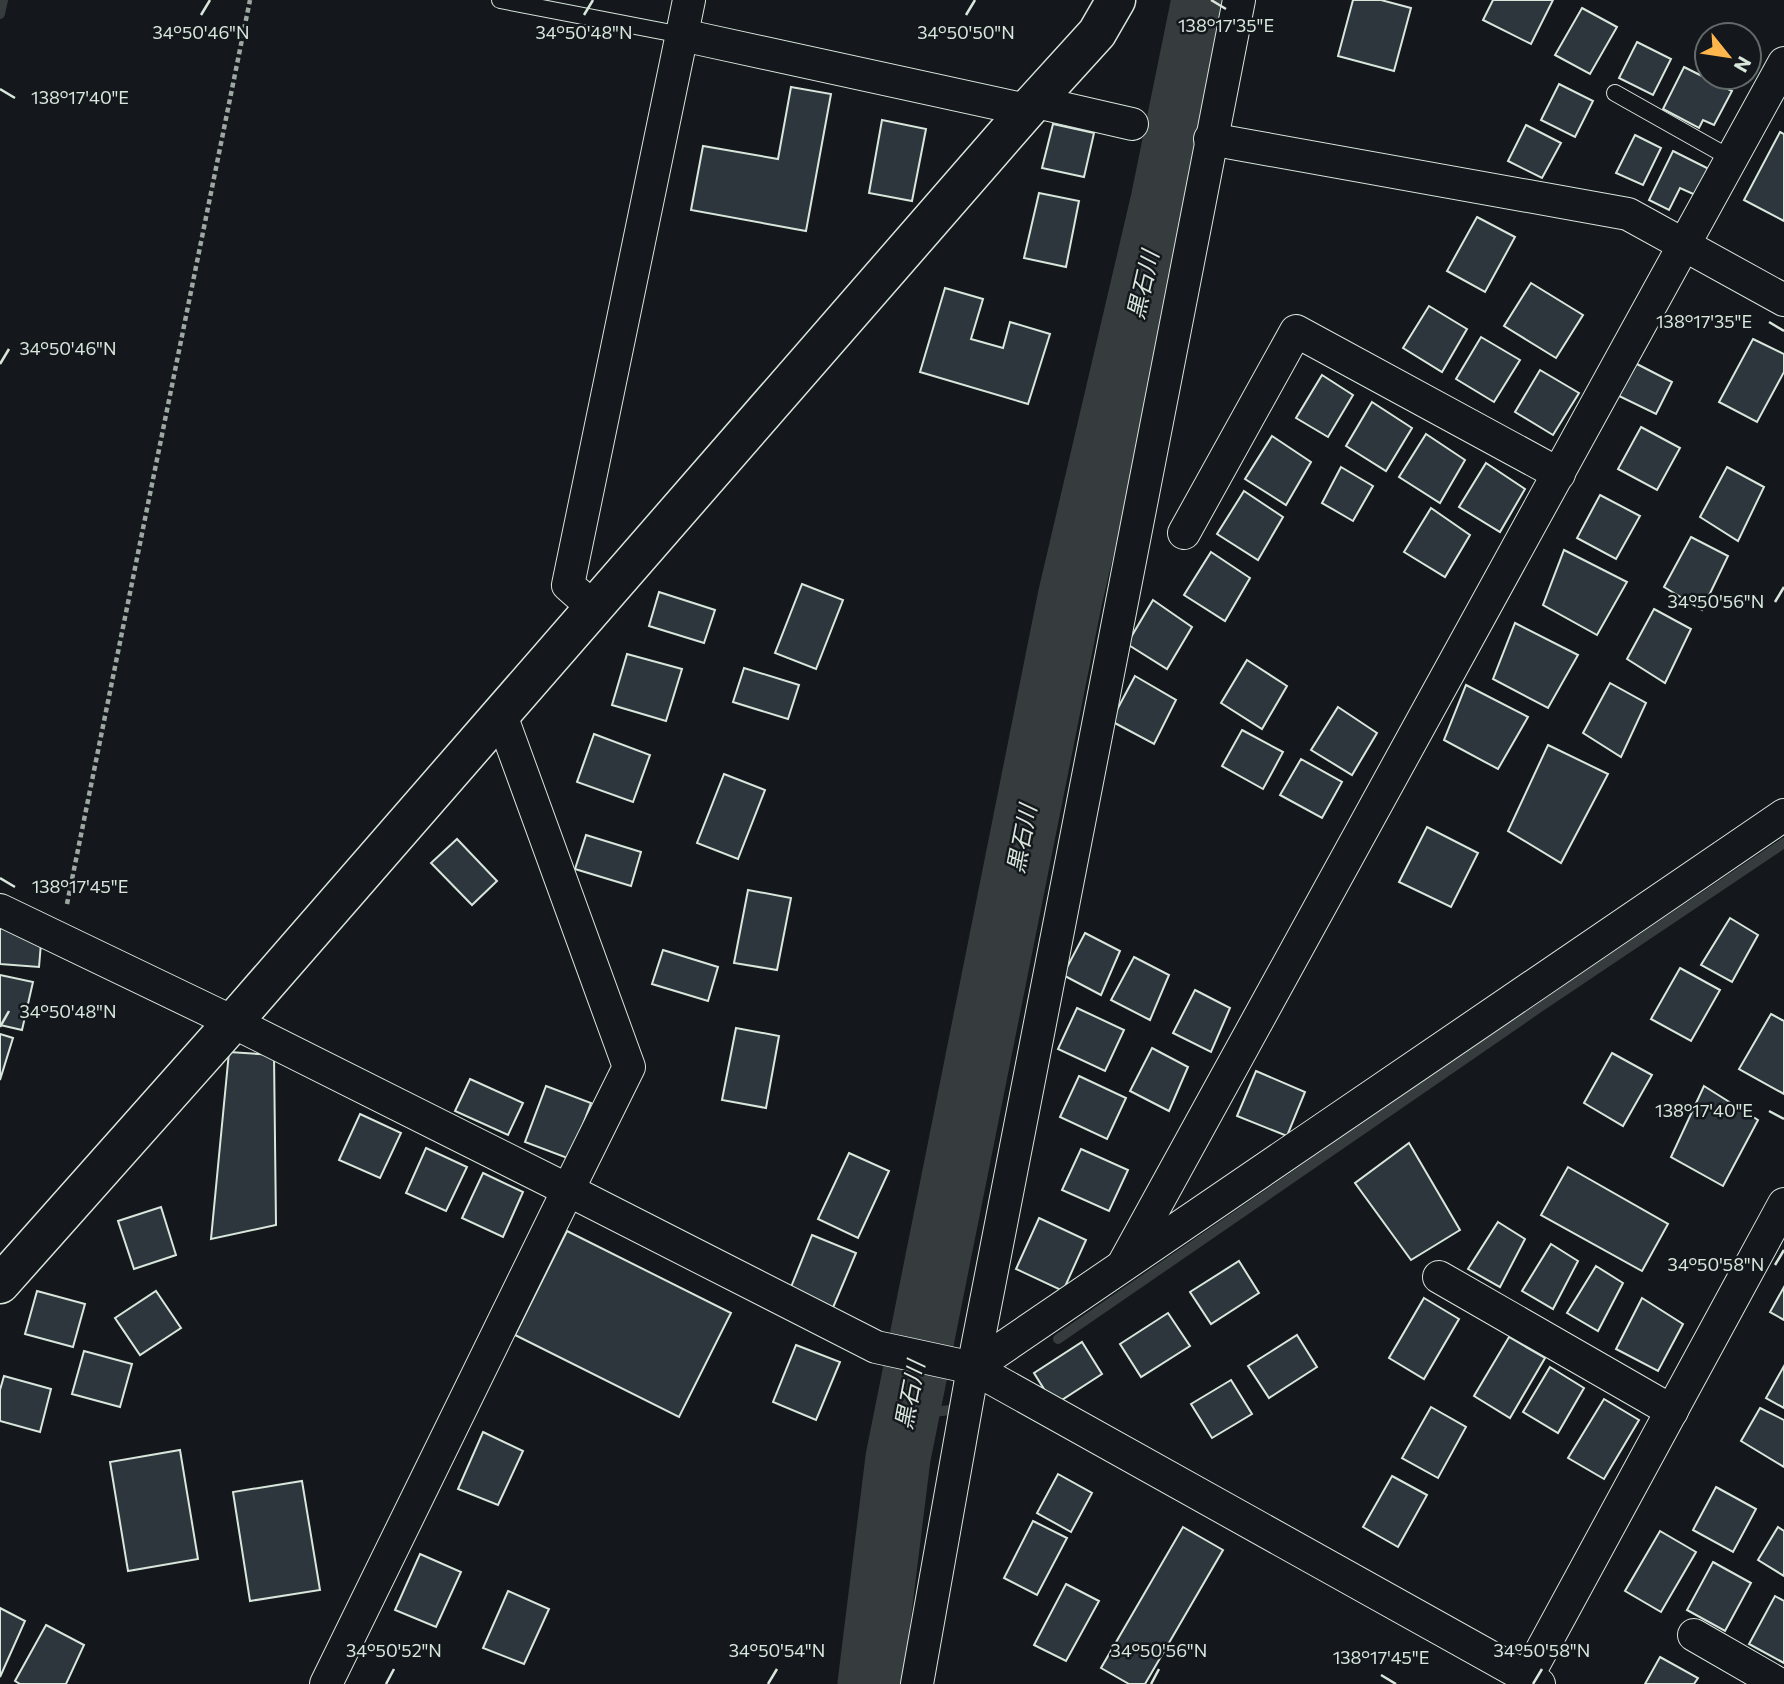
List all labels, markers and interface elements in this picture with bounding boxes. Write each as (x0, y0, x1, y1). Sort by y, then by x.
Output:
text: 138°17'35"E (1178, 14, 1274, 36)
text: 34°50'46"N (152, 21, 250, 43)
text: 34°50'48"N (535, 21, 633, 43)
text: 34°50'50"N (917, 21, 1015, 43)
north arrow (1693, 21, 1763, 91)
text: N (1730, 53, 1757, 77)
text: 138°17'40"E (31, 86, 129, 108)
water label: 黒石川 (1121, 245, 1164, 322)
text: 138°17'35"E (1656, 310, 1752, 332)
text: 34°50'46"N (19, 337, 117, 359)
text: 34°50'56"N (1668, 590, 1764, 612)
water label: 黒石川 (1001, 799, 1042, 875)
text: 138°17'45"E (32, 875, 128, 897)
text: 34°50'48"N (19, 1000, 117, 1022)
text: 138°17'40"E (1655, 1099, 1753, 1121)
text: 34°50'58"N (1668, 1253, 1764, 1275)
water label: 黒石川 (889, 1355, 930, 1431)
text: 34°50'52"N (346, 1639, 442, 1661)
text: 34°50'54"N (729, 1639, 825, 1661)
text: 34°50'56"N (1111, 1639, 1207, 1661)
text: 34°50'58"N (1494, 1639, 1590, 1661)
text: 138°17'45"E (1333, 1646, 1429, 1668)

